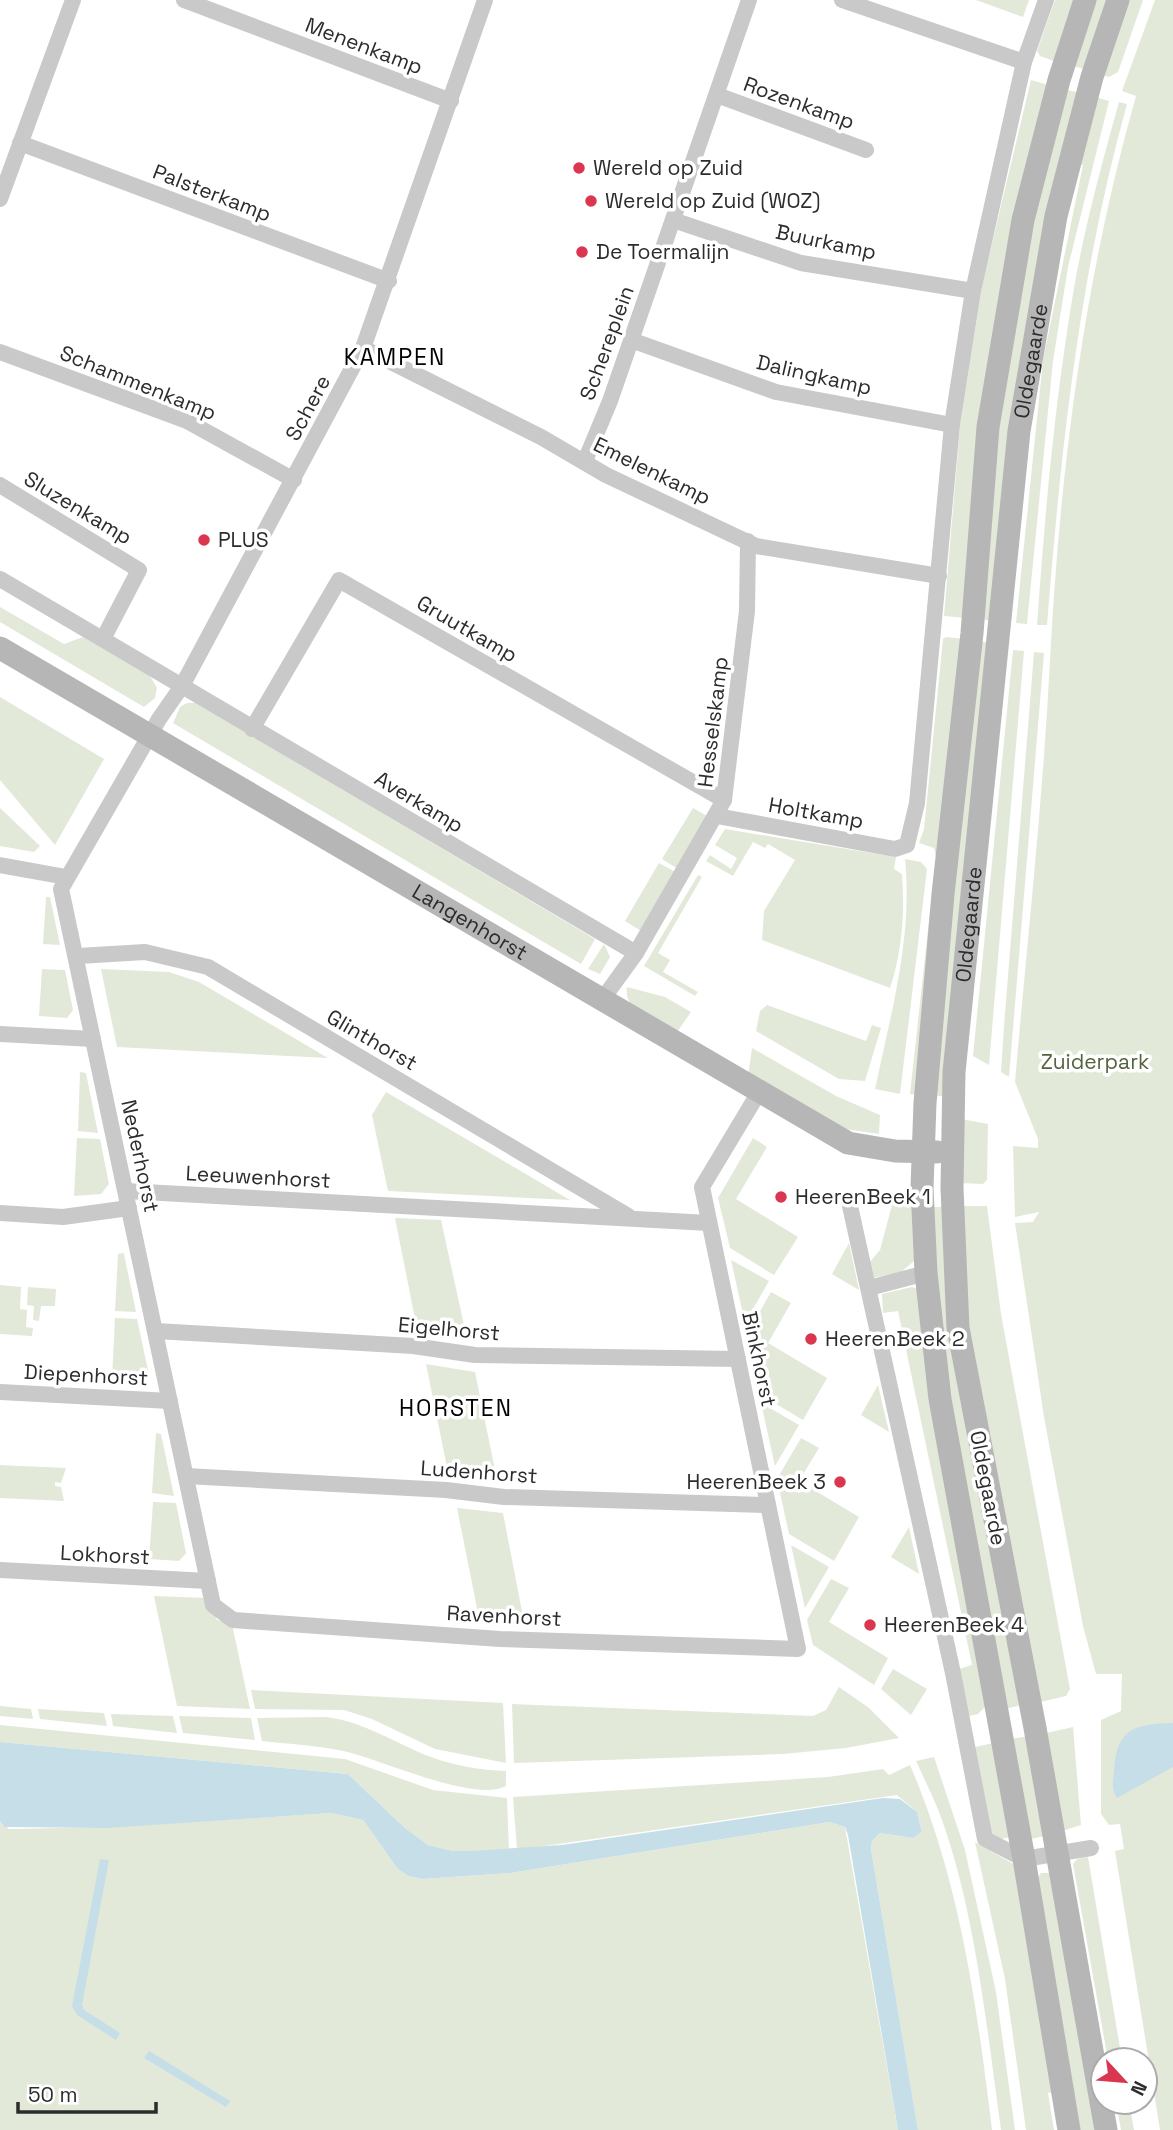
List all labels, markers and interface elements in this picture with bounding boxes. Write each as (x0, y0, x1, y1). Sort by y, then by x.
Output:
street label: Menenkamp (302, 11, 427, 80)
street label: Rozenkamp (740, 70, 858, 135)
place label: Wereld op Zuid (593, 154, 743, 181)
street label: Palsterkamp (149, 158, 275, 227)
marker: Wereld op Zuid (571, 160, 587, 176)
place label: Wereld op Zuid (WOZ) (605, 187, 820, 214)
marker: Wereld op Zuid (WOZ) (583, 193, 599, 209)
street label: Buurkamp (773, 218, 879, 265)
place label: De Toermalijn (596, 238, 729, 265)
marker: De Toermalijn (574, 244, 590, 260)
street label: Schereplein (573, 282, 640, 404)
street label: Oldegaarde (1007, 301, 1054, 421)
street label: Schammenkamp (56, 339, 220, 426)
district label: KAMPEN (344, 342, 446, 372)
street label: Dalingkamp (754, 348, 874, 401)
street label: Schere (279, 370, 336, 445)
street label: Emelenkamp (589, 430, 715, 511)
street label: Sluzenkamp (19, 465, 137, 550)
place label: PLUS (218, 526, 269, 553)
marker: PLUS (196, 532, 212, 548)
street label: Gruutkamp (412, 589, 522, 668)
street label: Hesselskamp (691, 655, 734, 789)
street label: Averkamp (370, 765, 469, 839)
street label: Holtkamp (766, 791, 866, 834)
street label: Oldegaarde (949, 865, 988, 984)
street label: Langenhorst (407, 878, 533, 966)
street label: Glinthorst (322, 1003, 422, 1076)
park label: Zuiderpark (1041, 1048, 1149, 1075)
street label: Nederhorst (115, 1097, 166, 1215)
street label: Leeuwenhorst (185, 1159, 331, 1194)
place label: HeerenBeek 1 (795, 1183, 931, 1210)
marker: HeerenBeek 1 (773, 1189, 789, 1205)
street label: Binkhorst (736, 1309, 783, 1409)
street label: Eigelhorst (397, 1311, 501, 1346)
place label: HeerenBeek 2 (825, 1325, 965, 1352)
marker: HeerenBeek 2 (803, 1331, 819, 1347)
street label: Diepenhorst (23, 1358, 149, 1391)
district label: HORSTEN (399, 1393, 513, 1423)
street label: Oldegaarde (964, 1428, 1013, 1548)
street label: Ludenhorst (420, 1454, 538, 1489)
place label: HeerenBeek 3 (686, 1468, 826, 1495)
marker: HeerenBeek 3 (832, 1474, 848, 1490)
street label: Lokhorst (60, 1539, 151, 1570)
street label: Ravenhorst (446, 1599, 562, 1632)
place label: HeerenBeek 4 (884, 1611, 1024, 1638)
marker: HeerenBeek 4 (862, 1617, 878, 1633)
north arrow (1089, 2046, 1159, 2116)
scale bar (18, 2070, 156, 2114)
text: N (1125, 2077, 1153, 2099)
text: 50 m (28, 2081, 78, 2108)

